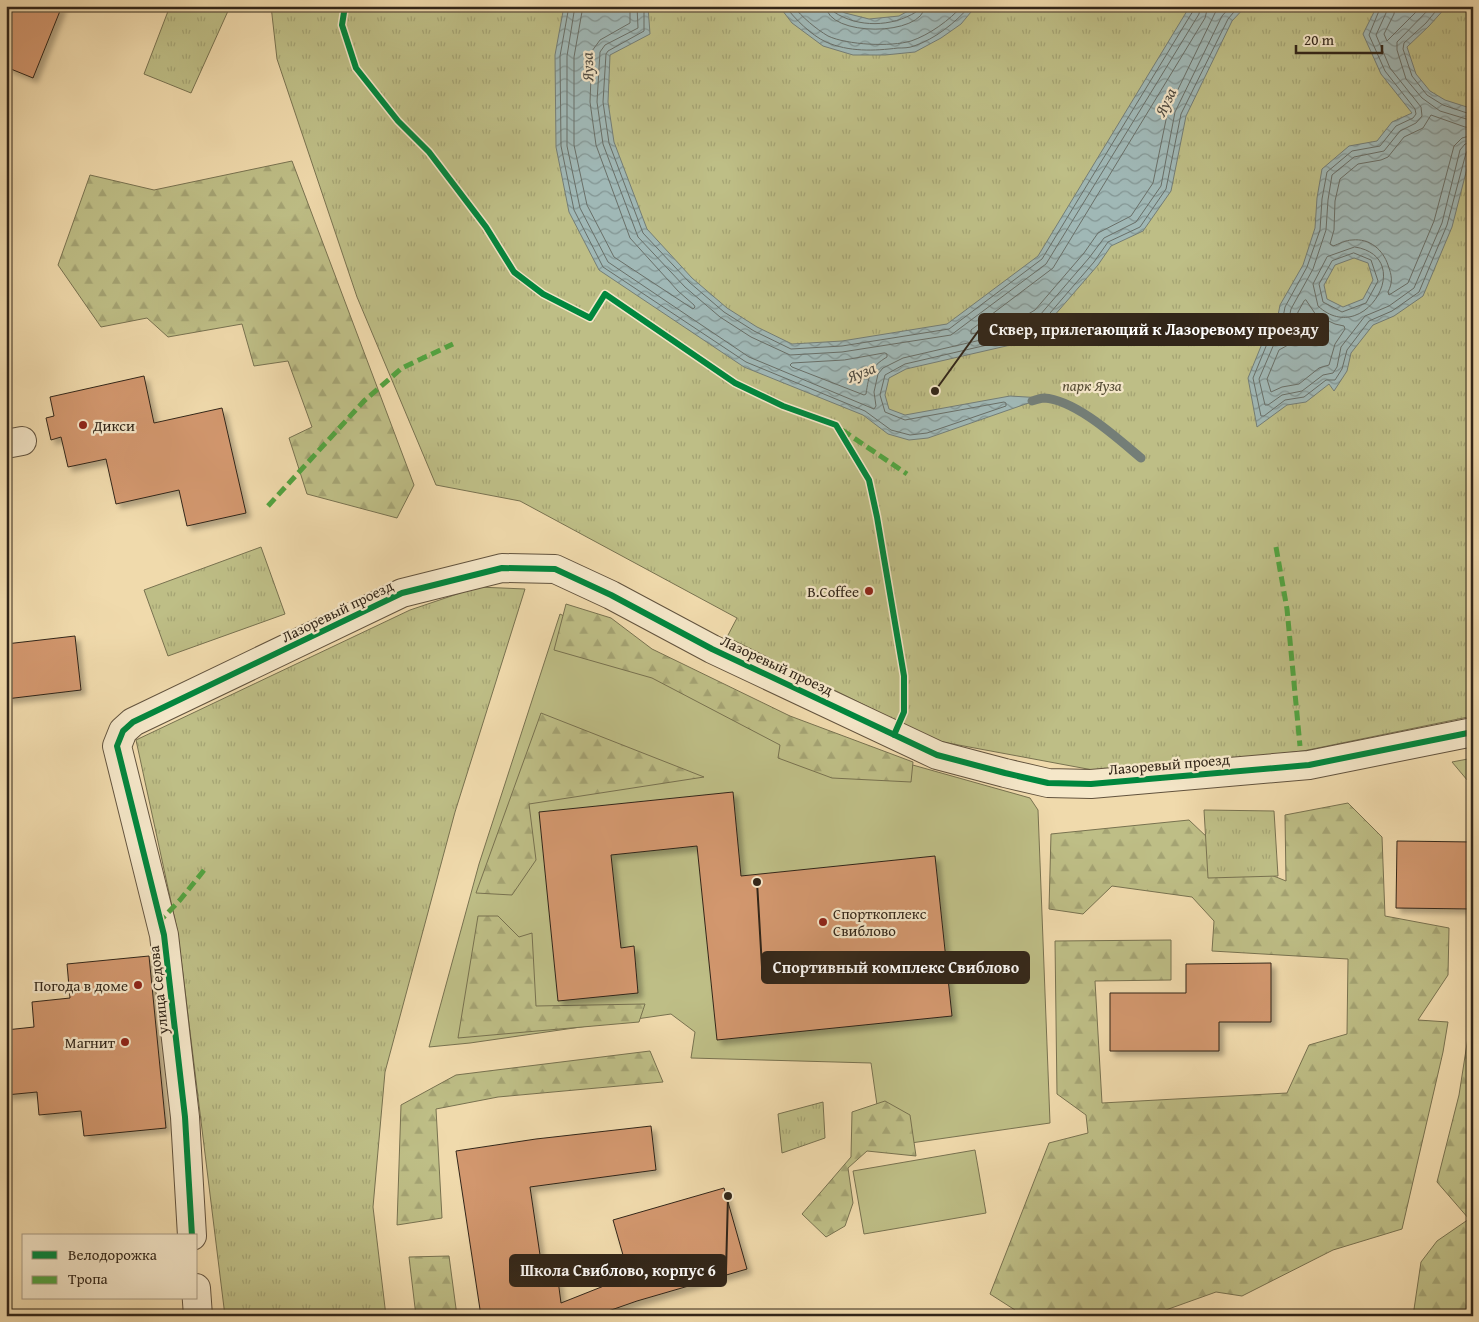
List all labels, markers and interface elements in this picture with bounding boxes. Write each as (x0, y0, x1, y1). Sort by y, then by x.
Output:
scale bar (1296, 22, 1383, 54)
text: 20 m (1304, 29, 1335, 50)
water label: Яуза (574, 51, 600, 83)
water label: Яуза (1148, 83, 1182, 121)
callout: Сквер, прилегающий к Лазоревому проезду (979, 314, 1328, 345)
text: Сквер, прилегающий к Лазоревому проезду (989, 317, 1319, 341)
water label: Яуза (842, 355, 880, 389)
park label: парк Яуза (1062, 375, 1122, 396)
place label: Дикси (92, 415, 135, 436)
marker: Дикси (77, 419, 89, 431)
street label: Лазоревый проезд (278, 575, 396, 647)
place label: B.Coffee (807, 581, 859, 602)
marker: B.Coffee (863, 585, 875, 597)
street label: Лазоревый проезд (717, 630, 837, 700)
street label: Лазоревый проезд (1107, 748, 1231, 780)
place label: Спорткоплекс Свиблово (833, 903, 927, 941)
marker: Спорткоплекс Свиблово (817, 916, 829, 928)
street label: улица Седова (143, 944, 173, 1036)
callout: Спортивный комплекс Свиблово (762, 952, 1029, 983)
text: Спортивный комплекс Свиблово (773, 955, 1020, 979)
place label: Погода в доме (34, 975, 128, 996)
marker: Погода в доме (132, 979, 144, 991)
place label: Магнит (65, 1032, 116, 1053)
marker: Магнит (119, 1036, 131, 1048)
legend (22, 1234, 198, 1300)
text: Велодорожка (68, 1244, 158, 1265)
callout: Школа Свиблово, корпус 6 (510, 1255, 726, 1286)
text: Школа Свиблово, корпус 6 (520, 1258, 716, 1282)
text: Тропа (68, 1268, 109, 1289)

